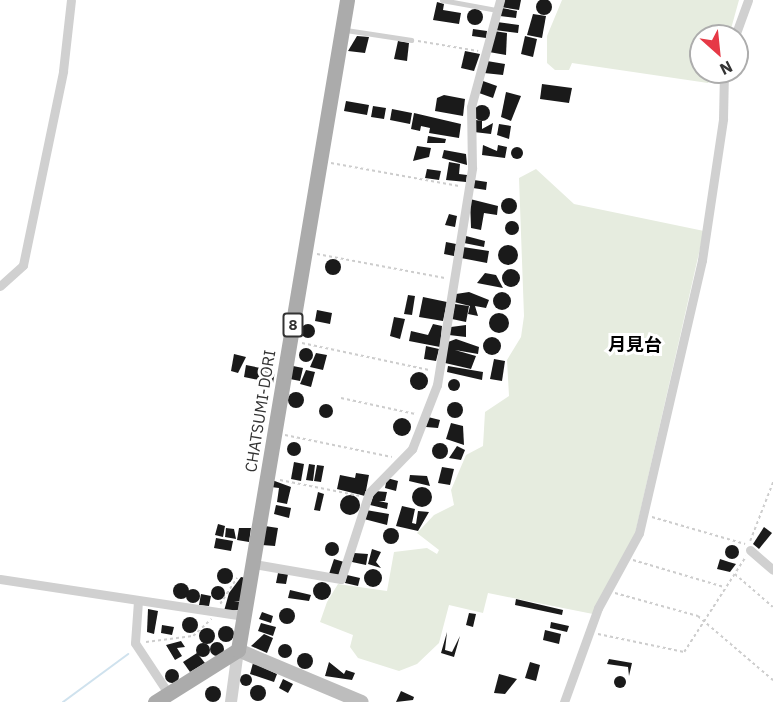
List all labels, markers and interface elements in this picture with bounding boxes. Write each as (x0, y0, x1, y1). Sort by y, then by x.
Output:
north arrow (689, 24, 749, 84)
text: N (717, 57, 736, 80)
road number: 8 (282, 313, 304, 337)
district label: 月見台 (608, 334, 662, 356)
street label: CHATSUMI-DORI (241, 348, 279, 474)

